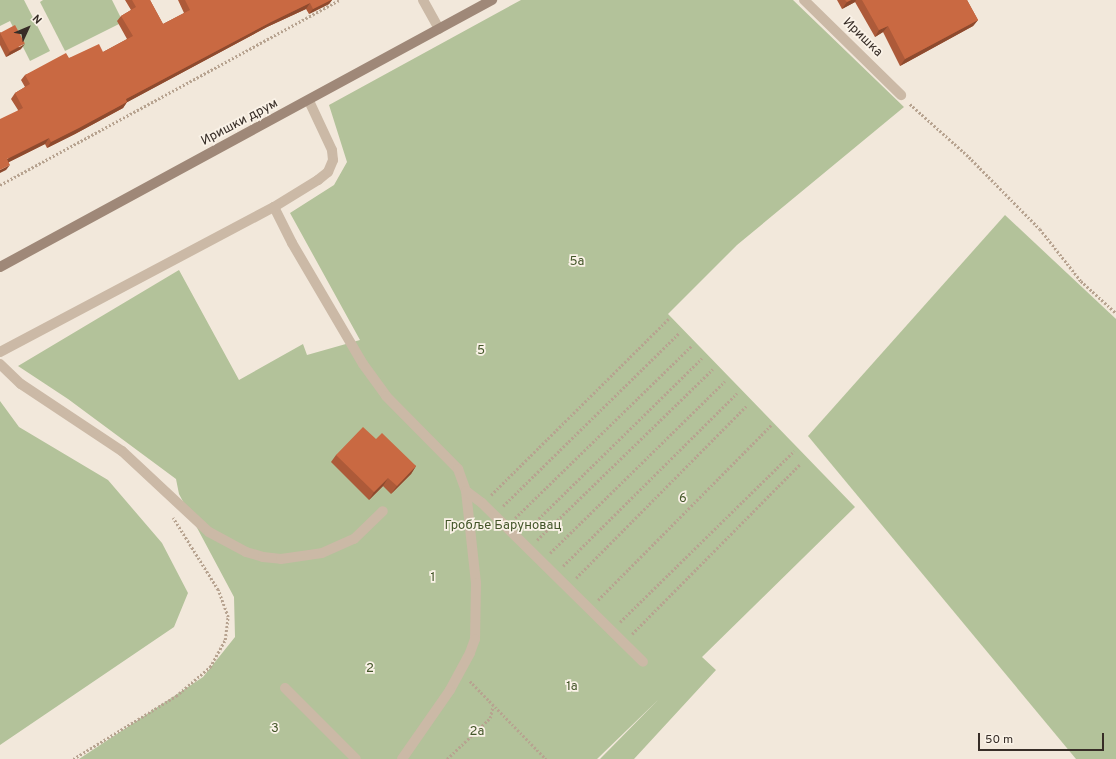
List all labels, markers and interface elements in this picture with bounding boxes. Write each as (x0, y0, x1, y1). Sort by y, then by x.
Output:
north arrow (8, 8, 48, 48)
text: N (29, 12, 44, 27)
street label: Иришка (839, 15, 885, 61)
street label: Иришки друм (199, 96, 281, 150)
park label: 5a (570, 254, 584, 270)
park label: 5 (477, 343, 485, 359)
park label: 6 (679, 491, 687, 507)
park label: Гробље Баруновац (444, 518, 562, 534)
park label: 1 (431, 570, 435, 586)
park label: 2 (366, 661, 374, 677)
park label: 1a (566, 679, 578, 695)
park label: 3 (271, 721, 279, 737)
park label: 2a (470, 724, 484, 740)
scale bar (980, 725, 1106, 751)
text: 50 m (985, 732, 1013, 748)

